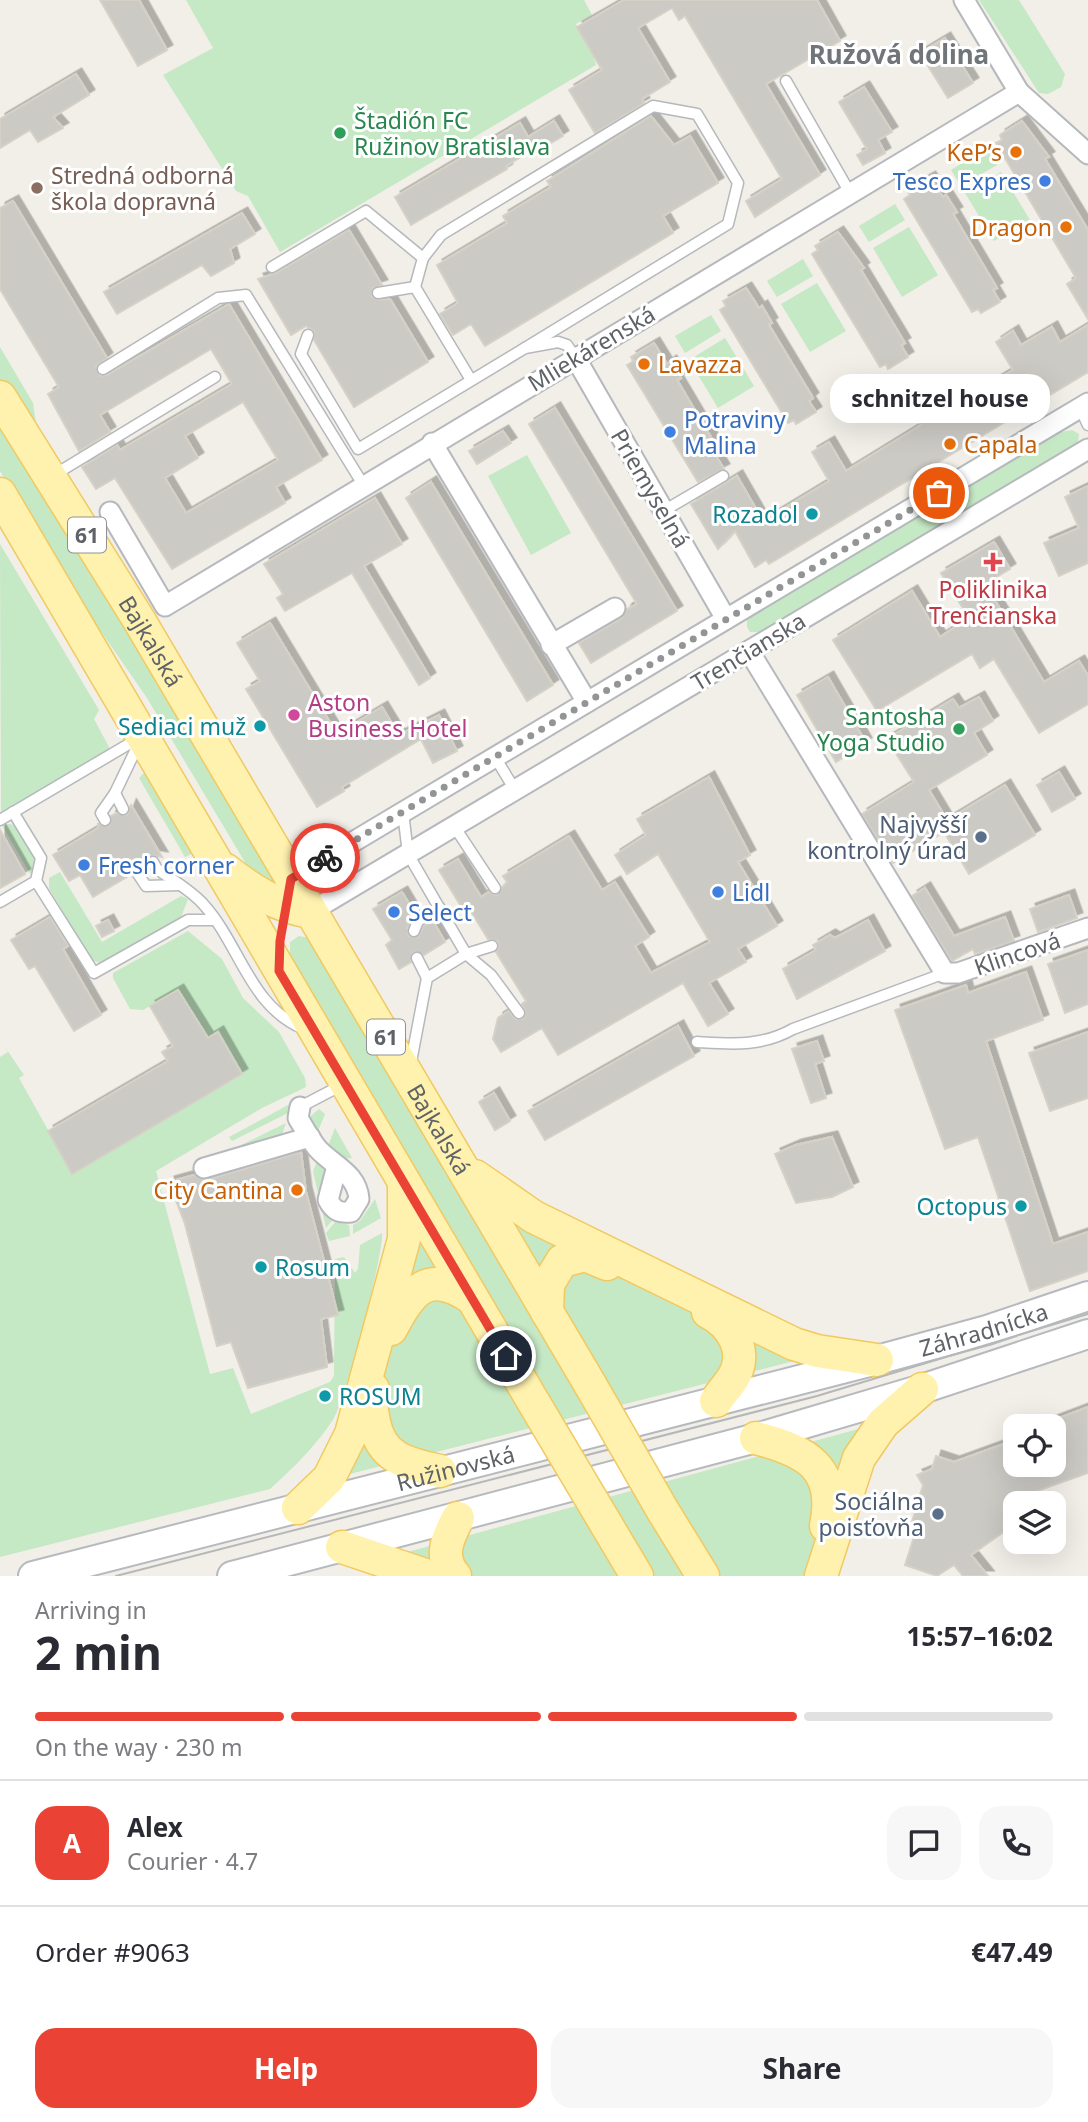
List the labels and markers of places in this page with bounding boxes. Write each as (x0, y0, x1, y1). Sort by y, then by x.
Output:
place label: Štadión FC Ružinov Bratislava (354, 104, 550, 162)
marker: Štadión FC Ružinov Bratislava (332, 125, 348, 141)
place label: KeP’s (947, 136, 1002, 168)
marker: KeP’s (1008, 144, 1024, 160)
place label: Stredná odborná škola dopravná (51, 159, 234, 217)
place label: Tesco Expres (893, 165, 1031, 197)
marker: Tesco Expres (1037, 173, 1053, 189)
marker: Stredná odborná škola dopravná (29, 180, 45, 196)
place label: Dragon (971, 211, 1052, 243)
marker: Dragon (1058, 219, 1074, 235)
place label: Lavazza (658, 348, 742, 380)
marker: Lavazza (636, 356, 652, 372)
callout: schnitzel house (829, 374, 1049, 423)
place label: Potraviny Malina (684, 403, 786, 461)
marker: Potraviny Malina (662, 424, 678, 440)
place label: Capala (964, 428, 1037, 460)
marker: Capala (942, 436, 958, 452)
pin (909, 463, 969, 523)
place label: Rozadol (712, 498, 798, 530)
marker: Rozadol (804, 506, 820, 522)
marker: Poliklinika Trenčianska (983, 552, 1003, 572)
place label: Poliklinika Trenčianska (929, 573, 1057, 631)
place label: Aston Business Hotel (308, 686, 467, 744)
place label: Santosha Yoga Studio (817, 700, 945, 758)
marker: Aston Business Hotel (286, 707, 302, 723)
place label: Sediaci muž (118, 710, 246, 742)
marker: Sediaci muž (252, 718, 268, 734)
marker: Santosha Yoga Studio (951, 721, 967, 737)
place label: Najvyšší kontrolný úrad (807, 808, 968, 866)
marker: Najvyšší kontrolný úrad (973, 829, 989, 845)
place label: Fresh corner (98, 849, 235, 881)
marker: Fresh corner (76, 857, 92, 873)
place label: Lidl (732, 876, 770, 908)
marker: Lidl (710, 884, 726, 900)
place label: Select (408, 896, 472, 928)
marker: Select (386, 904, 402, 920)
place label: City Cantina (154, 1174, 283, 1206)
marker: City Cantina (289, 1182, 305, 1198)
place label: Octopus (916, 1190, 1007, 1222)
marker: Octopus (1013, 1198, 1029, 1214)
place label: Rosum (275, 1251, 350, 1283)
marker: Rosum (253, 1259, 269, 1275)
pin (476, 1326, 536, 1386)
place label: ROSUM (339, 1380, 422, 1412)
marker: ROSUM (317, 1388, 333, 1404)
place label: Sociálna poisťovňa (818, 1485, 924, 1543)
marker: Sociálna poisťovňa (930, 1506, 946, 1522)

